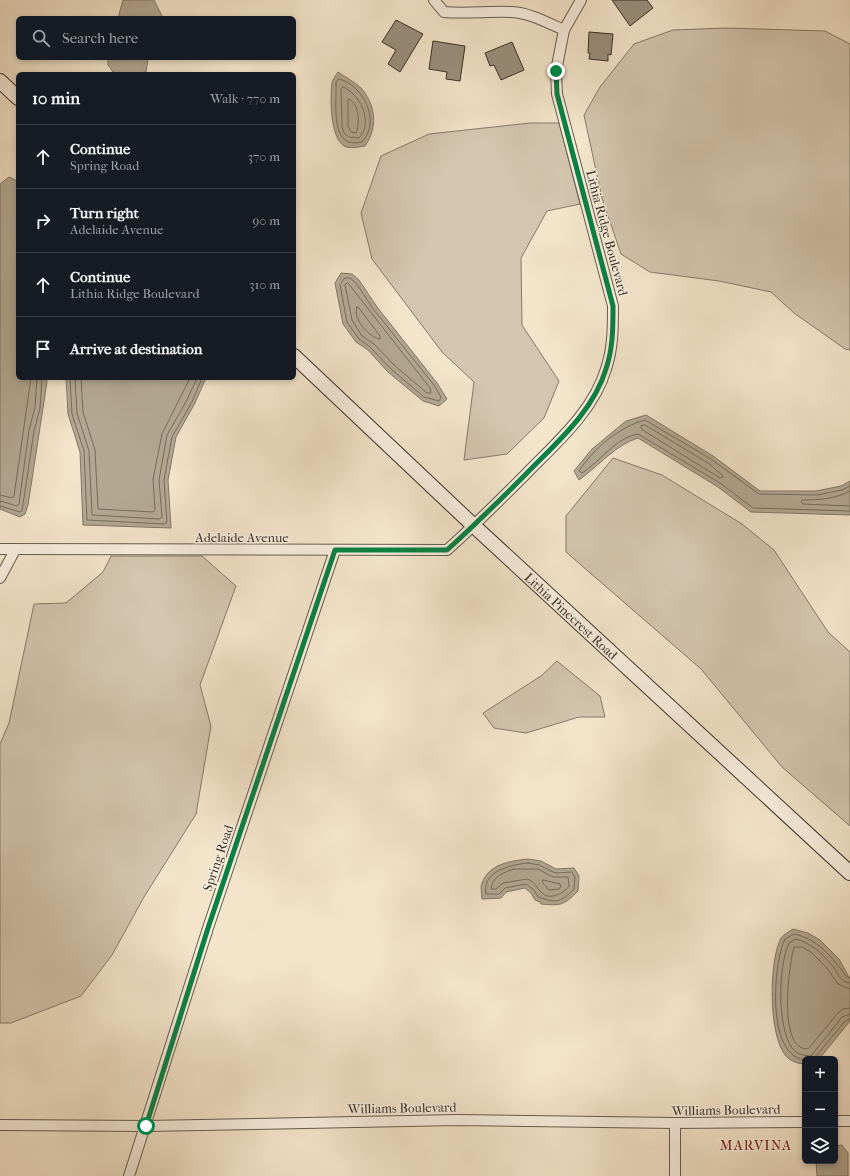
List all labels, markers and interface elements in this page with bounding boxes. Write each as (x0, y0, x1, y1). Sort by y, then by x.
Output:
search box (16, 16, 296, 60)
icon: search (30, 27, 52, 49)
text: Search here (62, 29, 138, 47)
route end (547, 62, 565, 80)
text: 10 min (32, 88, 80, 108)
text: Walk · 770 m (210, 91, 280, 106)
text: Continue (70, 140, 130, 158)
icon: ahead (32, 146, 54, 168)
text: 370 m (248, 149, 280, 164)
text: Spring Road (70, 158, 139, 173)
street label: Lithia Ridge Boulevard (583, 169, 631, 298)
text: Turn right (70, 204, 139, 222)
icon: right (32, 210, 54, 232)
text: 90 m (252, 213, 280, 228)
text: Adelaide Avenue (70, 222, 164, 237)
text: Continue (70, 268, 130, 286)
icon: ahead (32, 274, 54, 296)
text: 310 m (249, 277, 280, 292)
text: Lithia Ridge Boulevard (70, 286, 200, 301)
icon: arrive (32, 338, 54, 360)
text: Arrive at destination (70, 340, 202, 358)
street label: Adelaide Avenue (194, 530, 289, 545)
street label: Lithia Pinecrest Road (522, 569, 621, 663)
street label: Spring Road (200, 822, 237, 893)
map controls (802, 1056, 838, 1164)
button: + (802, 1056, 838, 1092)
button: − (802, 1092, 838, 1128)
street label: Williams Boulevard (346, 1100, 457, 1116)
street label: Williams Boulevard (670, 1102, 781, 1118)
route start (137, 1117, 155, 1135)
button: layers (802, 1128, 838, 1164)
district label: MARVINA (720, 1137, 792, 1154)

